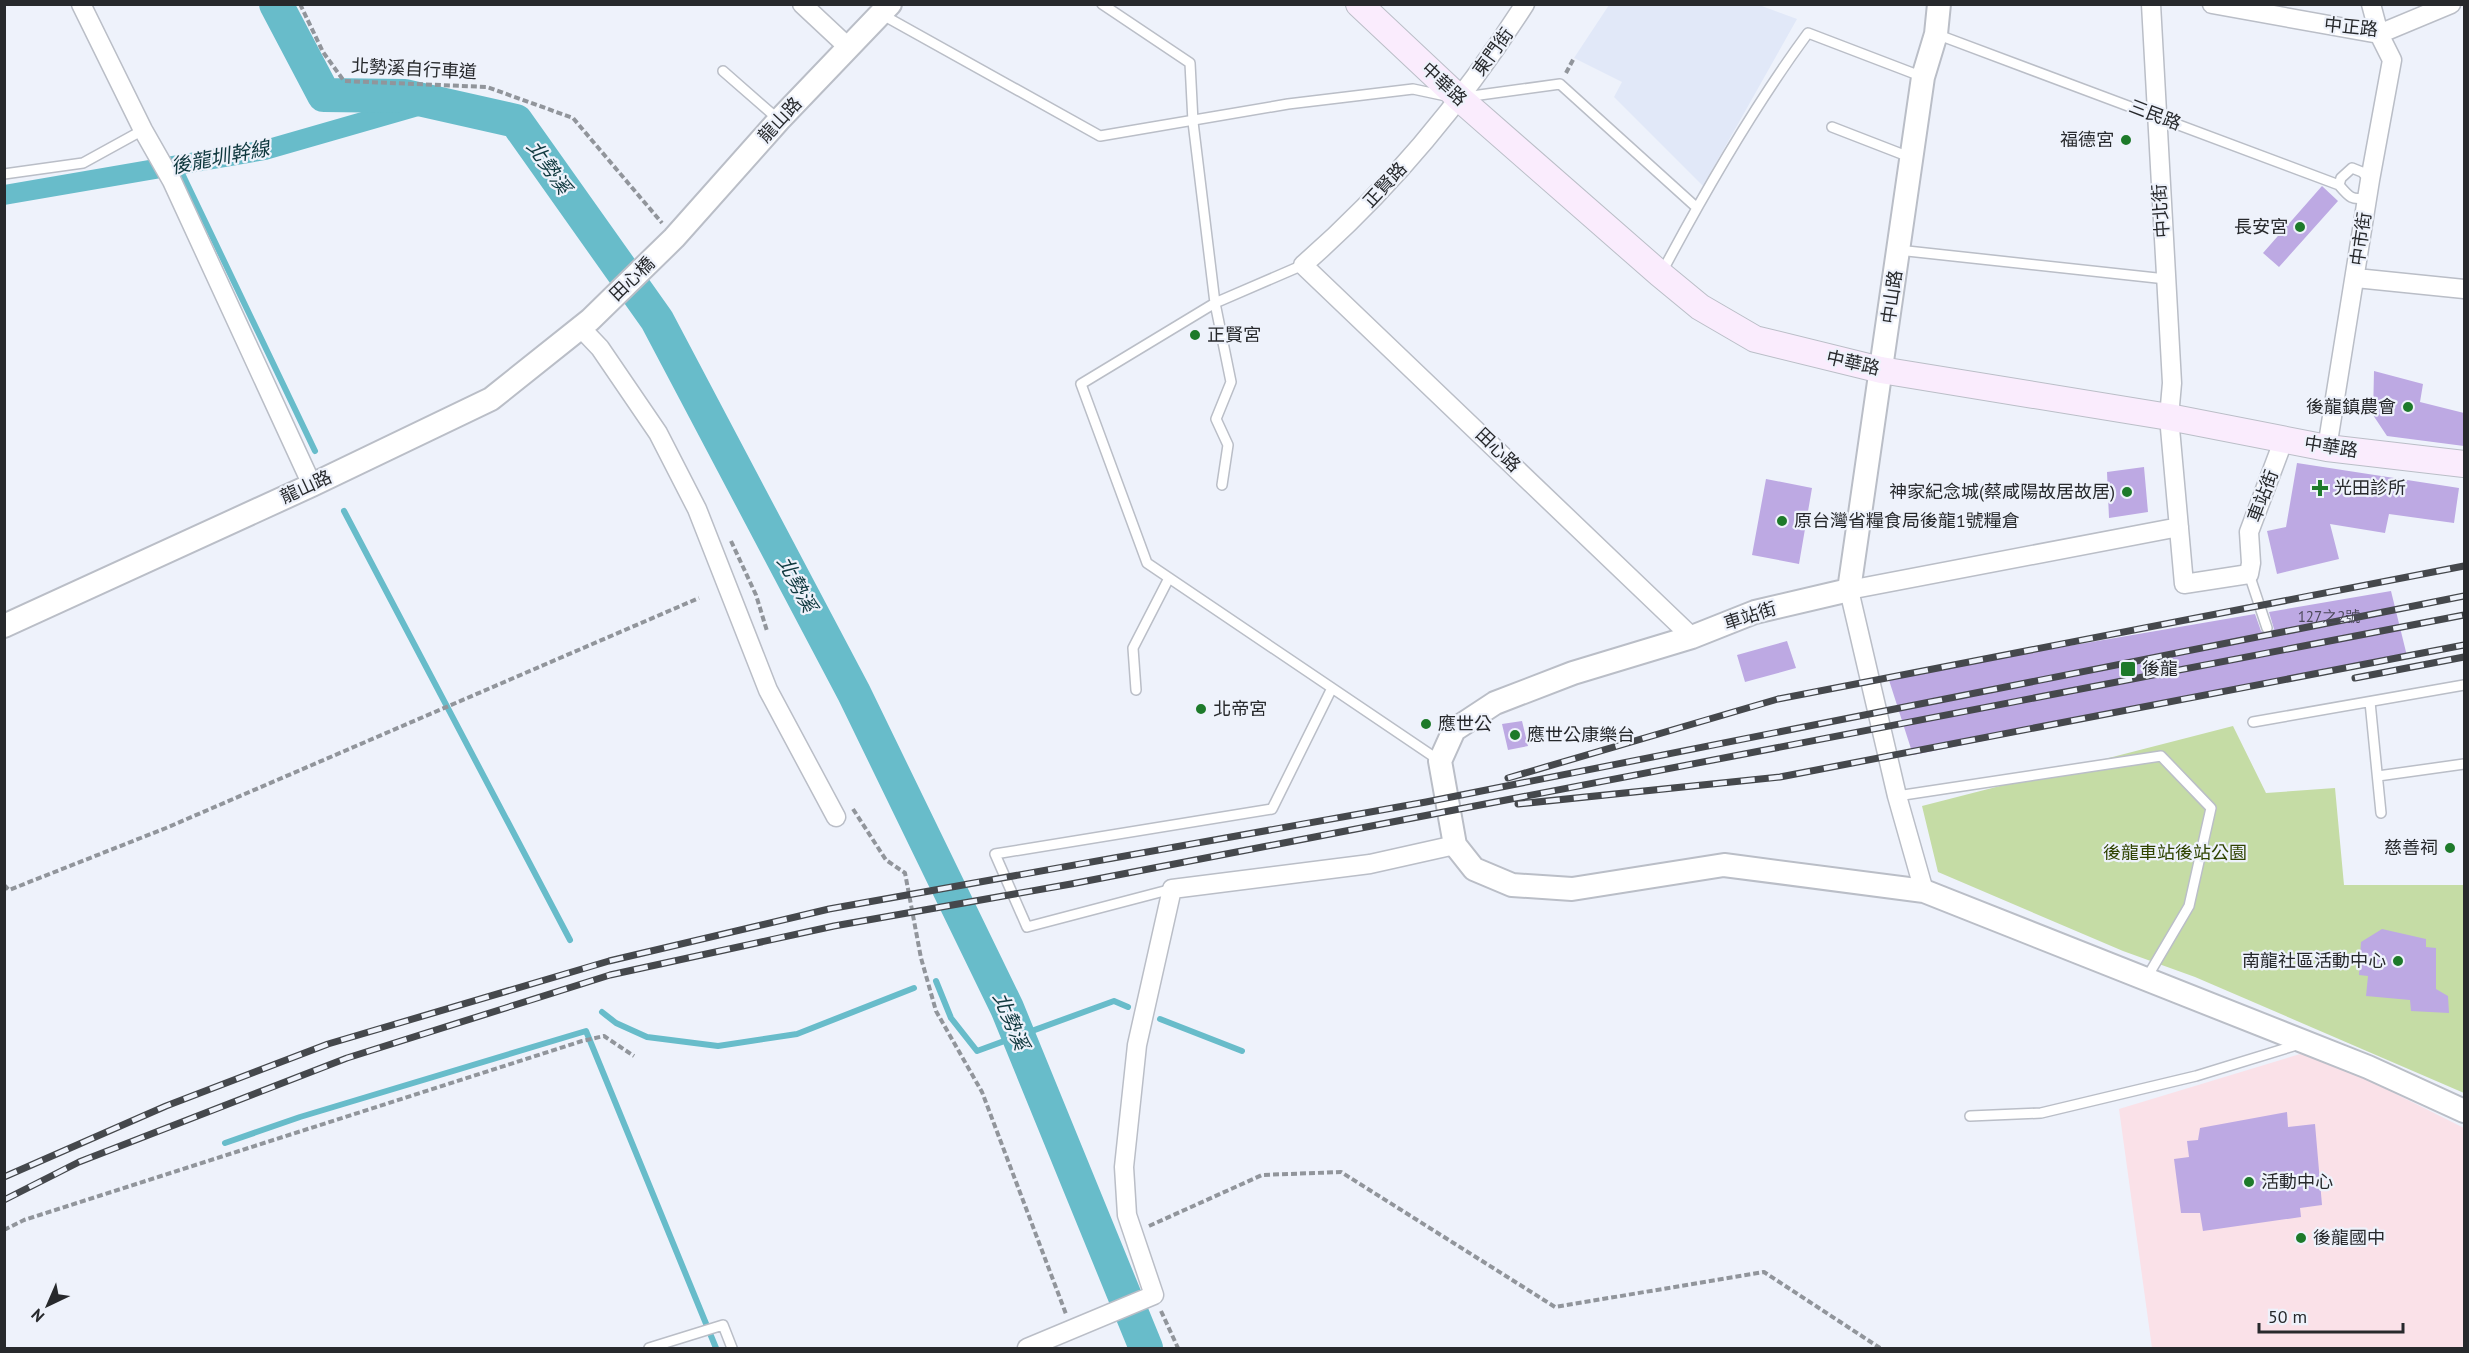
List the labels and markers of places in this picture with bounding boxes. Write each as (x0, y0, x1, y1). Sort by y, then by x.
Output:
place label: 福德宮 (2060, 128, 2114, 151)
marker: 福德宮 (2119, 133, 2133, 147)
place label: 長安宮 (2234, 215, 2288, 238)
marker: 長安宮 (2293, 220, 2307, 234)
place label: 正賢宮 (1207, 323, 1261, 346)
marker: 正賢宮 (1188, 328, 1202, 342)
place label: 後龍鎮農會 (2306, 395, 2396, 418)
marker: 後龍鎮農會 (2401, 400, 2415, 414)
place label: 光田診所 (2334, 476, 2406, 499)
marker: 光田診所 (2311, 479, 2329, 497)
place label: 神家紀念城(蔡咸陽故居故居) (1889, 480, 2115, 503)
marker: 神家紀念城(蔡咸陽故居故居) (2120, 485, 2134, 499)
place label: 原台灣省糧食局後龍1號糧倉 (1794, 509, 2020, 532)
marker: 原台灣省糧食局後龍1號糧倉 (1775, 514, 1789, 528)
place label: 後龍 (2142, 657, 2178, 680)
marker: 後龍 (2119, 660, 2137, 678)
place label: 北帝宮 (1213, 697, 1267, 720)
marker: 北帝宮 (1194, 702, 1208, 716)
place label: 應世公 (1438, 712, 1492, 735)
marker: 應世公 (1419, 717, 1433, 731)
place label: 應世公康樂台 (1527, 723, 1635, 746)
marker: 應世公康樂台 (1508, 728, 1522, 742)
place label: 慈善祠 (2384, 836, 2438, 859)
marker: 慈善祠 (2443, 841, 2457, 855)
place label: 南龍社區活動中心 (2242, 949, 2386, 972)
marker: 南龍社區活動中心 (2391, 954, 2405, 968)
place label: 活動中心 (2261, 1170, 2333, 1193)
marker: 活動中心 (2242, 1175, 2256, 1189)
place label: 後龍國中 (2313, 1226, 2385, 1249)
marker: 後龍國中 (2294, 1231, 2308, 1245)

